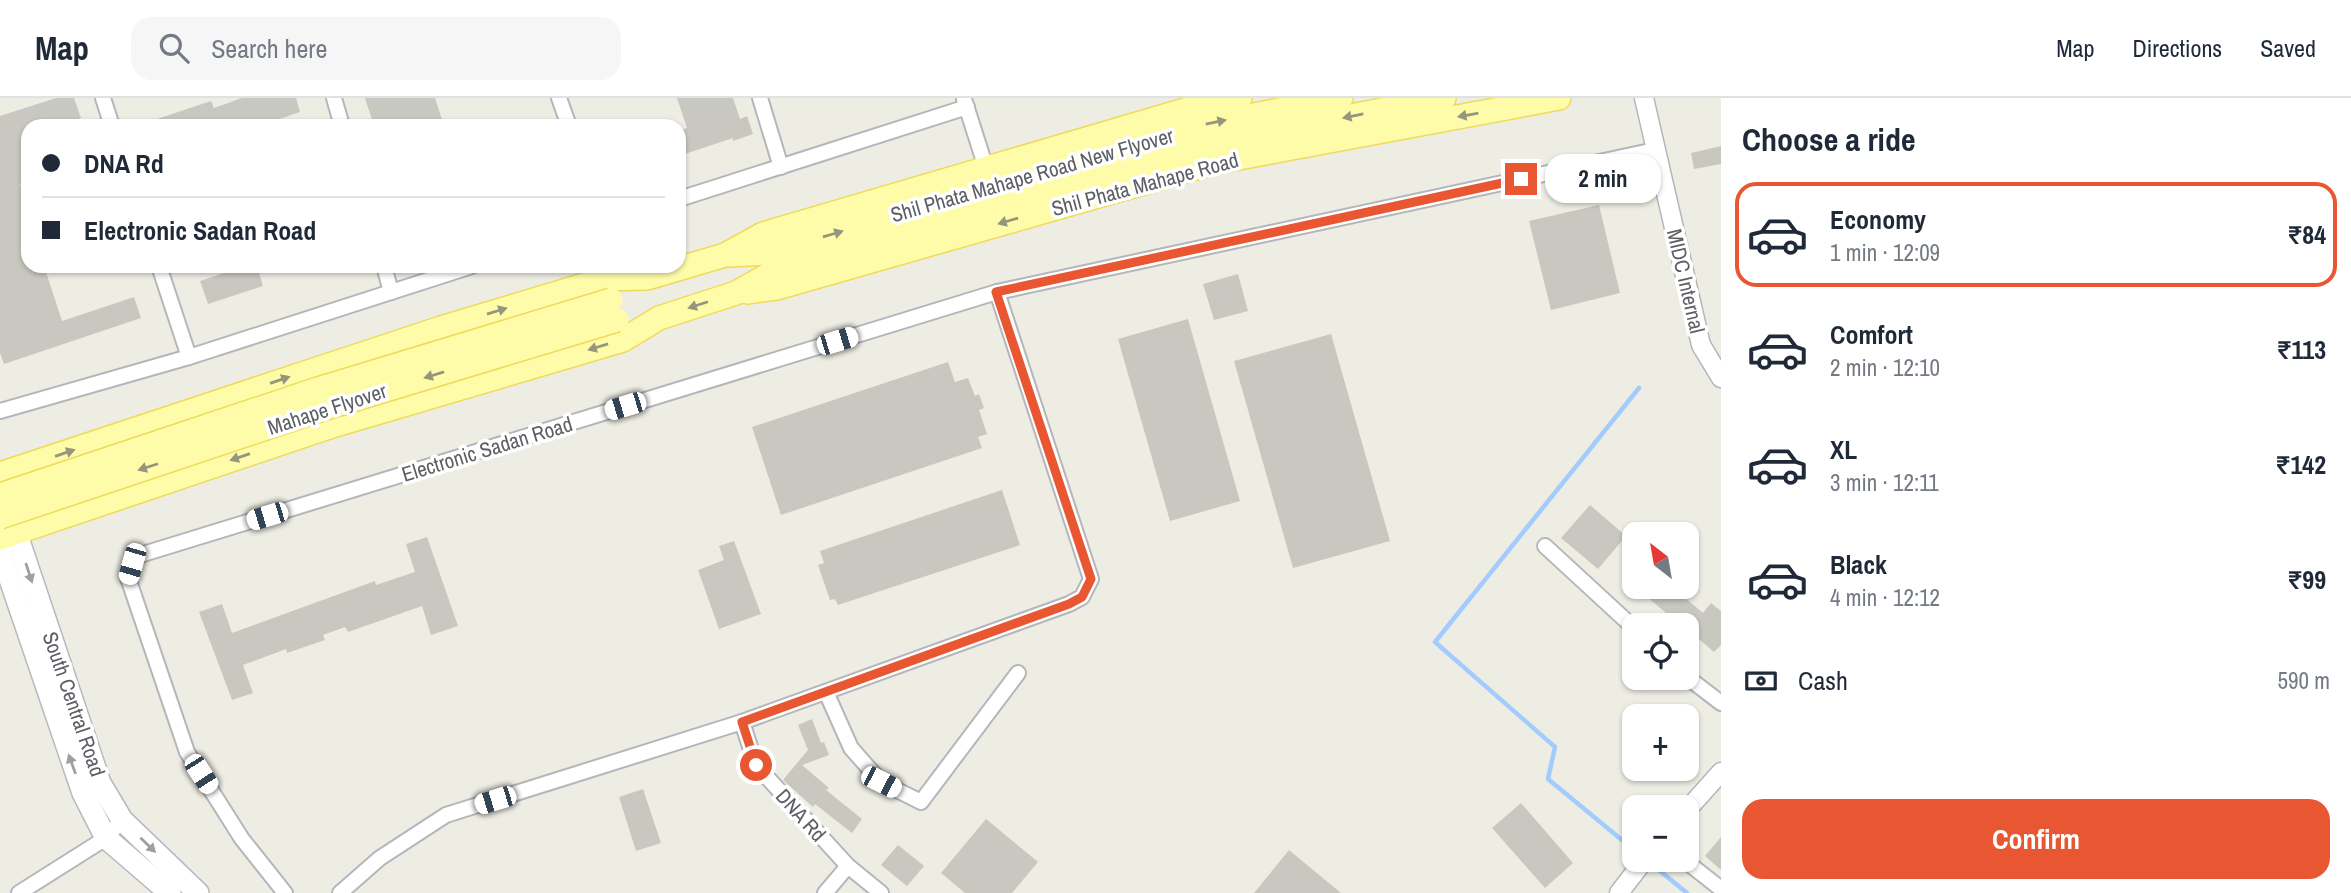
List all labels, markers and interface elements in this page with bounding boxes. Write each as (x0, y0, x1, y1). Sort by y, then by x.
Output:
search box (131, 17, 621, 80)
text: Map (35, 26, 89, 70)
icon: search (155, 29, 193, 67)
text: Search here (211, 31, 327, 66)
text: Map (2056, 32, 2094, 64)
text: Directions (2132, 32, 2222, 64)
text: Saved (2260, 32, 2316, 64)
one-way arrow (1342, 110, 1364, 121)
one-way arrow (1457, 110, 1479, 121)
one-way arrow (1205, 117, 1227, 128)
text: Choose a ride (1742, 118, 1916, 161)
street label: Shil Phata Mahape Road New Flyover (888, 123, 1176, 227)
text: DNA Rd (84, 146, 164, 181)
street label: Shil Phata Mahape Road (1049, 147, 1241, 221)
callout: 2 min (1546, 154, 1661, 204)
route end (1505, 163, 1537, 195)
text: 2 min (1578, 163, 1628, 194)
text: Economy (1830, 202, 1926, 237)
icon: car (1746, 203, 1809, 266)
text: Electronic Sadan Road (84, 213, 316, 248)
one-way arrow (997, 216, 1019, 227)
text: ₹84 (2287, 217, 2326, 252)
street label: MIDC Internal (1660, 226, 1712, 336)
one-way arrow (822, 228, 844, 239)
text: 1 min · 12:09 (1830, 237, 1940, 268)
one-way arrow (687, 300, 708, 311)
one-way arrow (487, 305, 508, 315)
text: Comfort (1830, 317, 1913, 352)
icon: car (1746, 318, 1809, 381)
car (814, 325, 861, 357)
text: ₹113 (2277, 332, 2326, 367)
one-way arrow (587, 343, 608, 353)
text: 2 min · 12:10 (1830, 352, 1940, 383)
one-way arrow (424, 371, 445, 381)
one-way arrow (270, 375, 291, 385)
street label: Mahape Flyover (264, 376, 390, 442)
car (602, 390, 649, 422)
street label: Electronic Sadan Road (398, 409, 576, 489)
text: XL (1830, 432, 1857, 467)
icon: car (1746, 433, 1809, 496)
one-way arrow (54, 447, 75, 458)
text: ₹142 (2275, 447, 2326, 482)
one-way arrow (229, 453, 250, 463)
one-way arrow (137, 462, 158, 473)
text: 3 min · 12:11 (1830, 467, 1939, 498)
car (244, 500, 291, 532)
north arrow (1622, 522, 1699, 598)
map controls (1622, 522, 1699, 872)
car (117, 541, 148, 587)
text: Black (1830, 547, 1887, 582)
icon: car (1746, 548, 1809, 611)
text: ₹99 (2287, 562, 2326, 597)
one-way arrow (25, 563, 35, 584)
text: 4 min · 12:12 (1830, 582, 1940, 613)
button: locate (1622, 613, 1699, 690)
street label: South Central Road (36, 628, 112, 780)
icon: cash (1742, 662, 1780, 700)
text: Cash (1798, 663, 1848, 698)
text: 590 m (2278, 665, 2330, 696)
button: + (1622, 704, 1699, 781)
route start (740, 749, 772, 781)
car (181, 751, 222, 797)
one-way arrow (66, 753, 77, 774)
car (858, 763, 905, 801)
street label: DNA Rd (769, 782, 833, 848)
car (472, 784, 519, 816)
button: − (1622, 795, 1699, 872)
button: Confirm (1742, 799, 2330, 879)
one-way arrow (139, 837, 156, 853)

